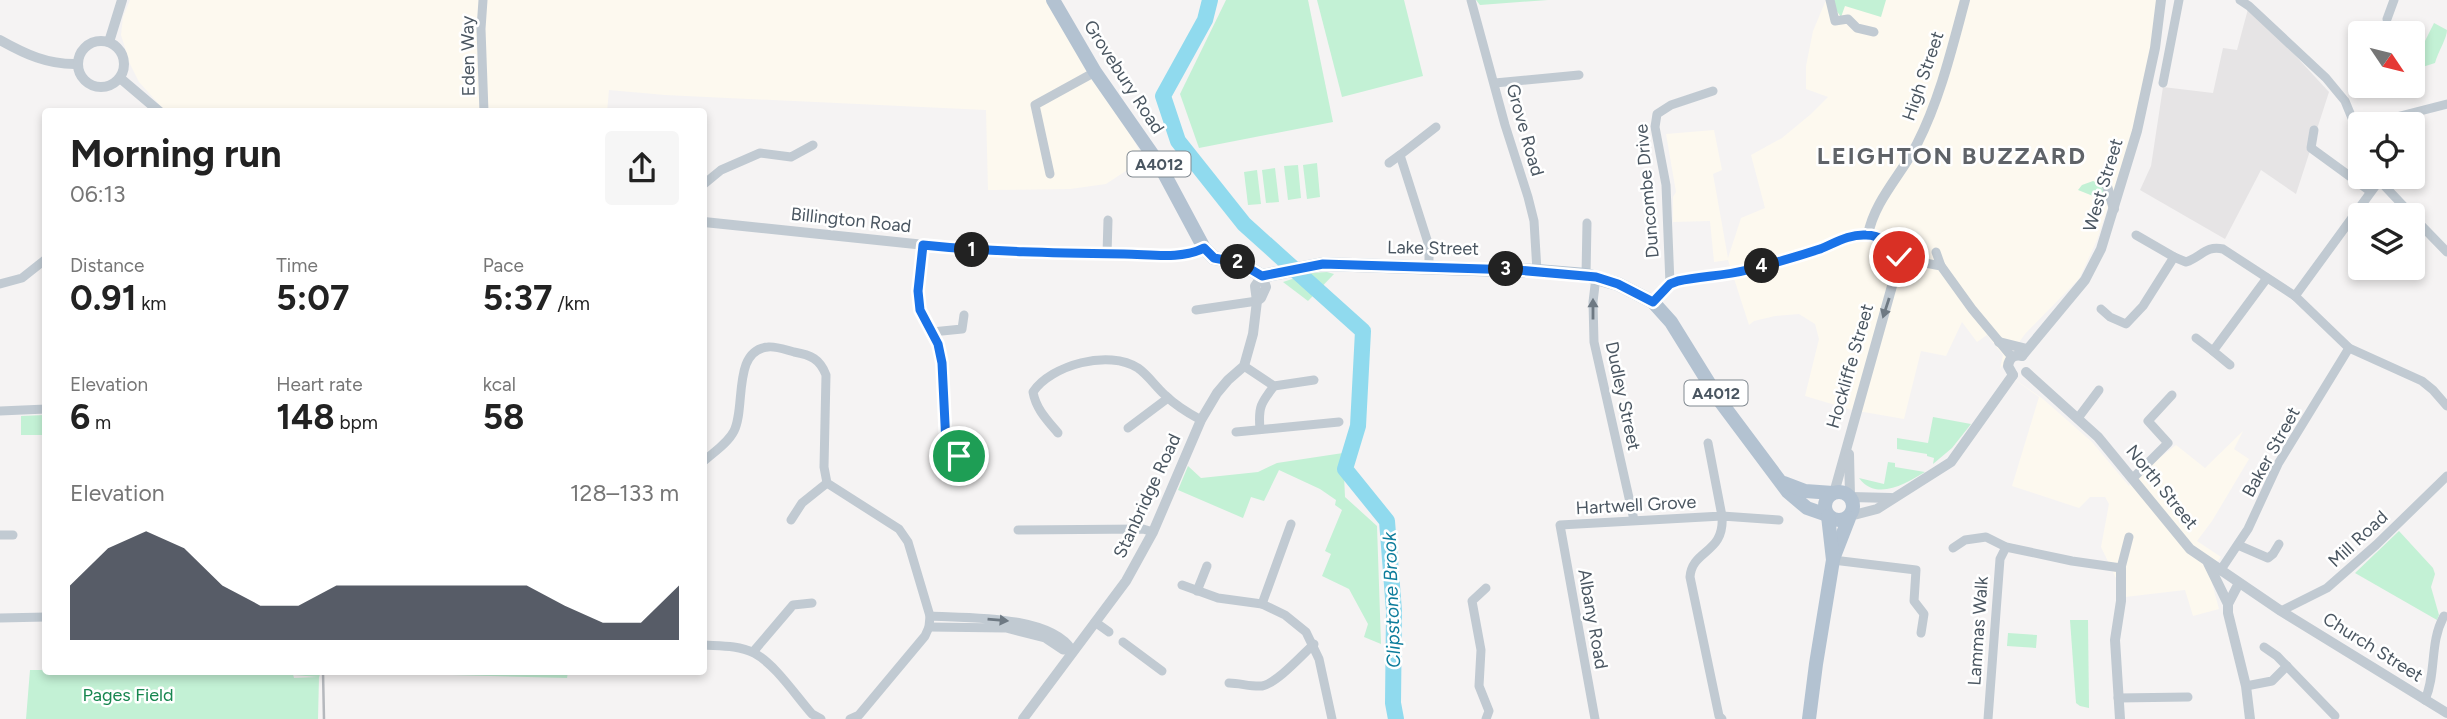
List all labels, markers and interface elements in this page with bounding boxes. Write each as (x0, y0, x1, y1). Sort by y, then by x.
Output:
street label: Eden Way (456, 15, 480, 96)
street label: Grovebury Road (1079, 16, 1169, 138)
north arrow (2348, 21, 2426, 98)
map controls (2348, 21, 2425, 280)
street label: High Street (1897, 28, 1949, 124)
street label: Grove Road (1501, 81, 1549, 179)
button: locate (2348, 112, 2425, 189)
street label: Duncombe Drive (1630, 123, 1664, 259)
text: Morning run (70, 131, 282, 177)
button: share (605, 131, 679, 205)
street label: West Street (2078, 136, 2128, 234)
district label: LEIGHTON BUZZARD (1817, 141, 2087, 170)
road number: A4012 (1128, 152, 1190, 176)
text: 06:13 (70, 180, 126, 208)
street label: Billington Road (790, 203, 912, 237)
button: layers (2348, 203, 2425, 280)
pin (1869, 227, 1929, 287)
pin: 1 (954, 232, 990, 268)
street label: Lake Street (1387, 236, 1479, 260)
text: 1 (967, 238, 976, 261)
icon: check (1880, 238, 1918, 276)
pin: 2 (1220, 244, 1256, 280)
pin: 4 (1744, 248, 1780, 284)
text: 2 (1232, 250, 1243, 273)
pin: 3 (1488, 252, 1524, 286)
text: Distance (70, 254, 144, 277)
text: Time (276, 254, 318, 277)
text: Pace (483, 254, 524, 277)
text: 4 (1755, 254, 1768, 277)
text: 3 (1500, 257, 1511, 280)
text: 0.91 (70, 277, 136, 319)
text: 5:07 (276, 277, 349, 319)
text: 5:37 (483, 277, 552, 319)
text: km (136, 292, 167, 315)
text: /km (552, 292, 590, 315)
one-way arrow (1880, 297, 1891, 318)
one-way arrow (1587, 298, 1599, 320)
street label: Hockliffe Street (1822, 301, 1878, 431)
street label: Dudley Street (1601, 340, 1645, 453)
text: Elevation (70, 373, 148, 396)
text: Heart rate (276, 373, 363, 396)
text: kcal (483, 373, 516, 396)
road number: A4012 (1684, 380, 1748, 406)
text: 6 (70, 396, 90, 438)
text: 148 (276, 396, 335, 438)
text: 58 (483, 396, 524, 438)
street label: Baker Street (2237, 403, 2305, 501)
text: m (90, 411, 111, 434)
text: bpm (335, 411, 378, 434)
pin (929, 426, 989, 486)
street label: Stanbridge Road (1109, 430, 1185, 562)
icon: arrive (940, 437, 978, 475)
street label: North Street (2121, 440, 2203, 534)
text: Elevation (70, 479, 165, 507)
text: 128–133 m (570, 479, 679, 507)
street label: Hartwell Grove (1575, 491, 1697, 519)
street label: Mill Road (2324, 506, 2392, 572)
water label: Clipstone Brook (1378, 531, 1405, 668)
street label: Albany Road (1573, 567, 1613, 671)
street label: Lammas Walk (1963, 575, 1993, 686)
street label: Church Street (2319, 608, 2427, 687)
one-way arrow (987, 615, 1009, 626)
park label: Pages Field (83, 684, 173, 706)

